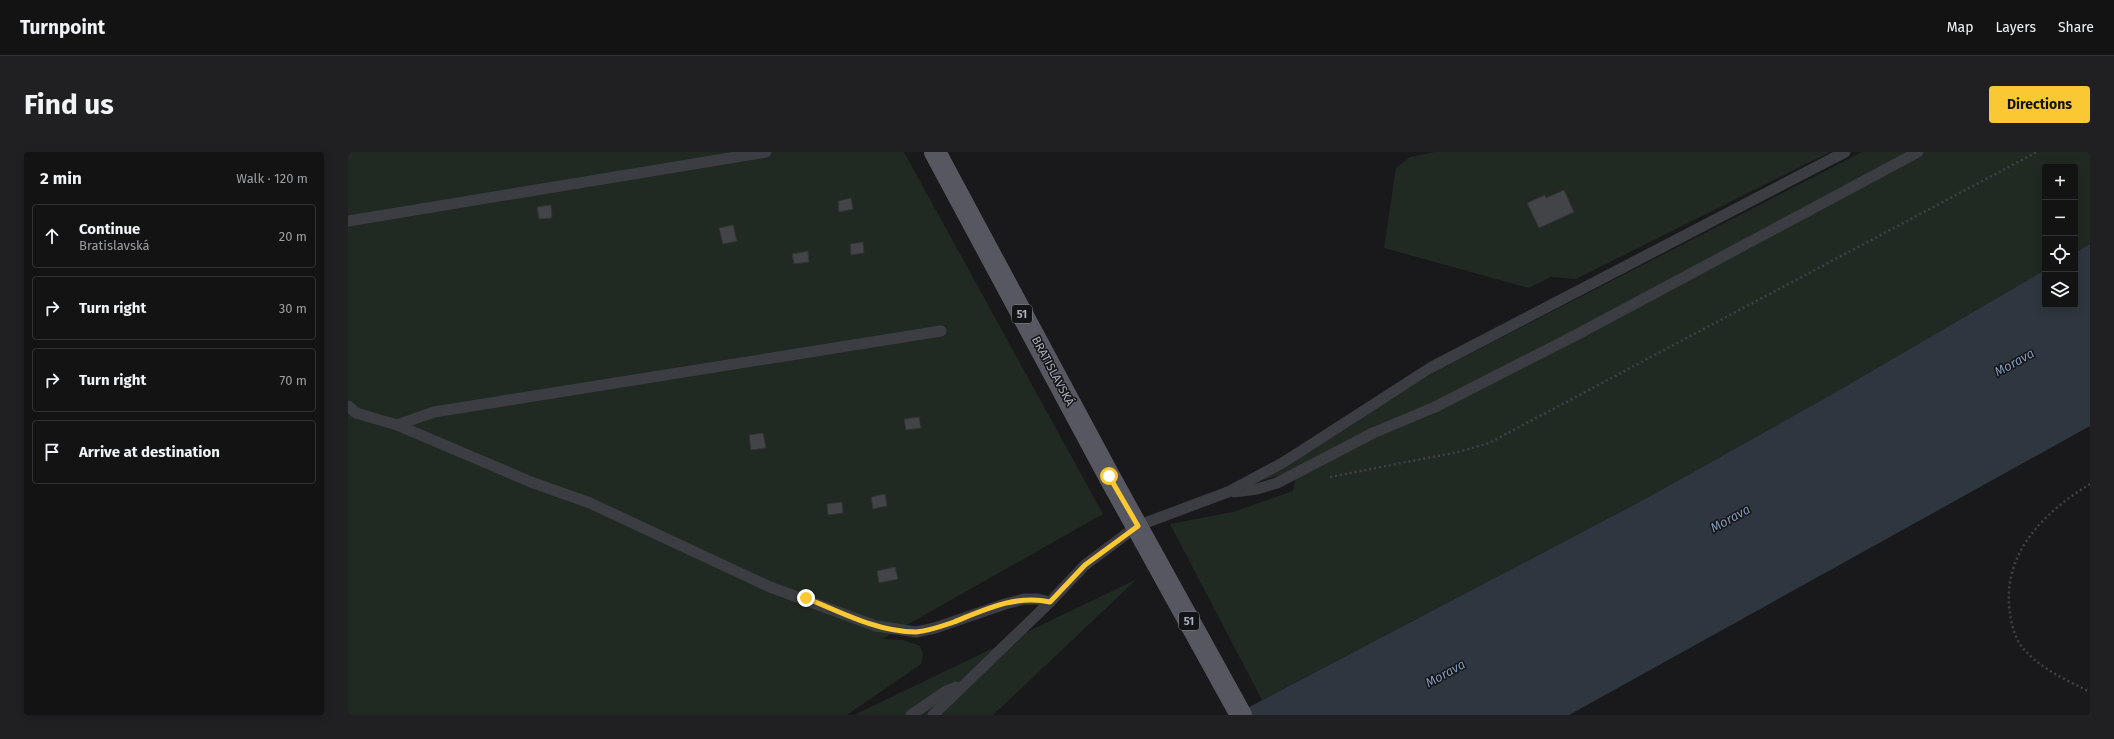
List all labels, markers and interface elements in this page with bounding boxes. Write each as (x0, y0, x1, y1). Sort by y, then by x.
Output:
text: Turnpoint (20, 16, 105, 39)
text: Map (1947, 19, 1973, 36)
text: Layers (1995, 19, 2036, 36)
text: Share (2058, 19, 2094, 36)
button: Directions (1989, 86, 2090, 123)
text: Find us (24, 88, 114, 121)
map controls (2042, 164, 2078, 308)
button: + (2042, 164, 2078, 200)
text: 2 min (40, 168, 82, 189)
text: Walk · 120 m (236, 171, 308, 186)
button: − (2042, 200, 2078, 236)
text: Continue (79, 220, 140, 238)
icon: ahead (41, 225, 63, 247)
text: 20 m (279, 229, 307, 244)
button: locate (2042, 236, 2078, 272)
text: Bratislavská (79, 238, 150, 253)
button: layers (2042, 272, 2078, 308)
icon: right (41, 297, 63, 319)
text: Turn right (79, 299, 146, 317)
text: 30 m (279, 301, 307, 316)
road number: 51 (1012, 305, 1032, 323)
street label: BRATISLAVSKÁ (1029, 333, 1078, 408)
water label: Morava (1992, 345, 2037, 379)
icon: right (41, 369, 63, 391)
text: Turn right (79, 371, 146, 389)
text: 70 m (280, 373, 307, 388)
icon: arrive (41, 441, 63, 463)
text: Arrive at destination (79, 443, 220, 461)
route start (1100, 467, 1118, 485)
water label: Morava (1708, 501, 1753, 535)
route end (797, 589, 815, 607)
road number: 51 (1179, 612, 1199, 630)
water label: Morava (1423, 656, 1468, 690)

